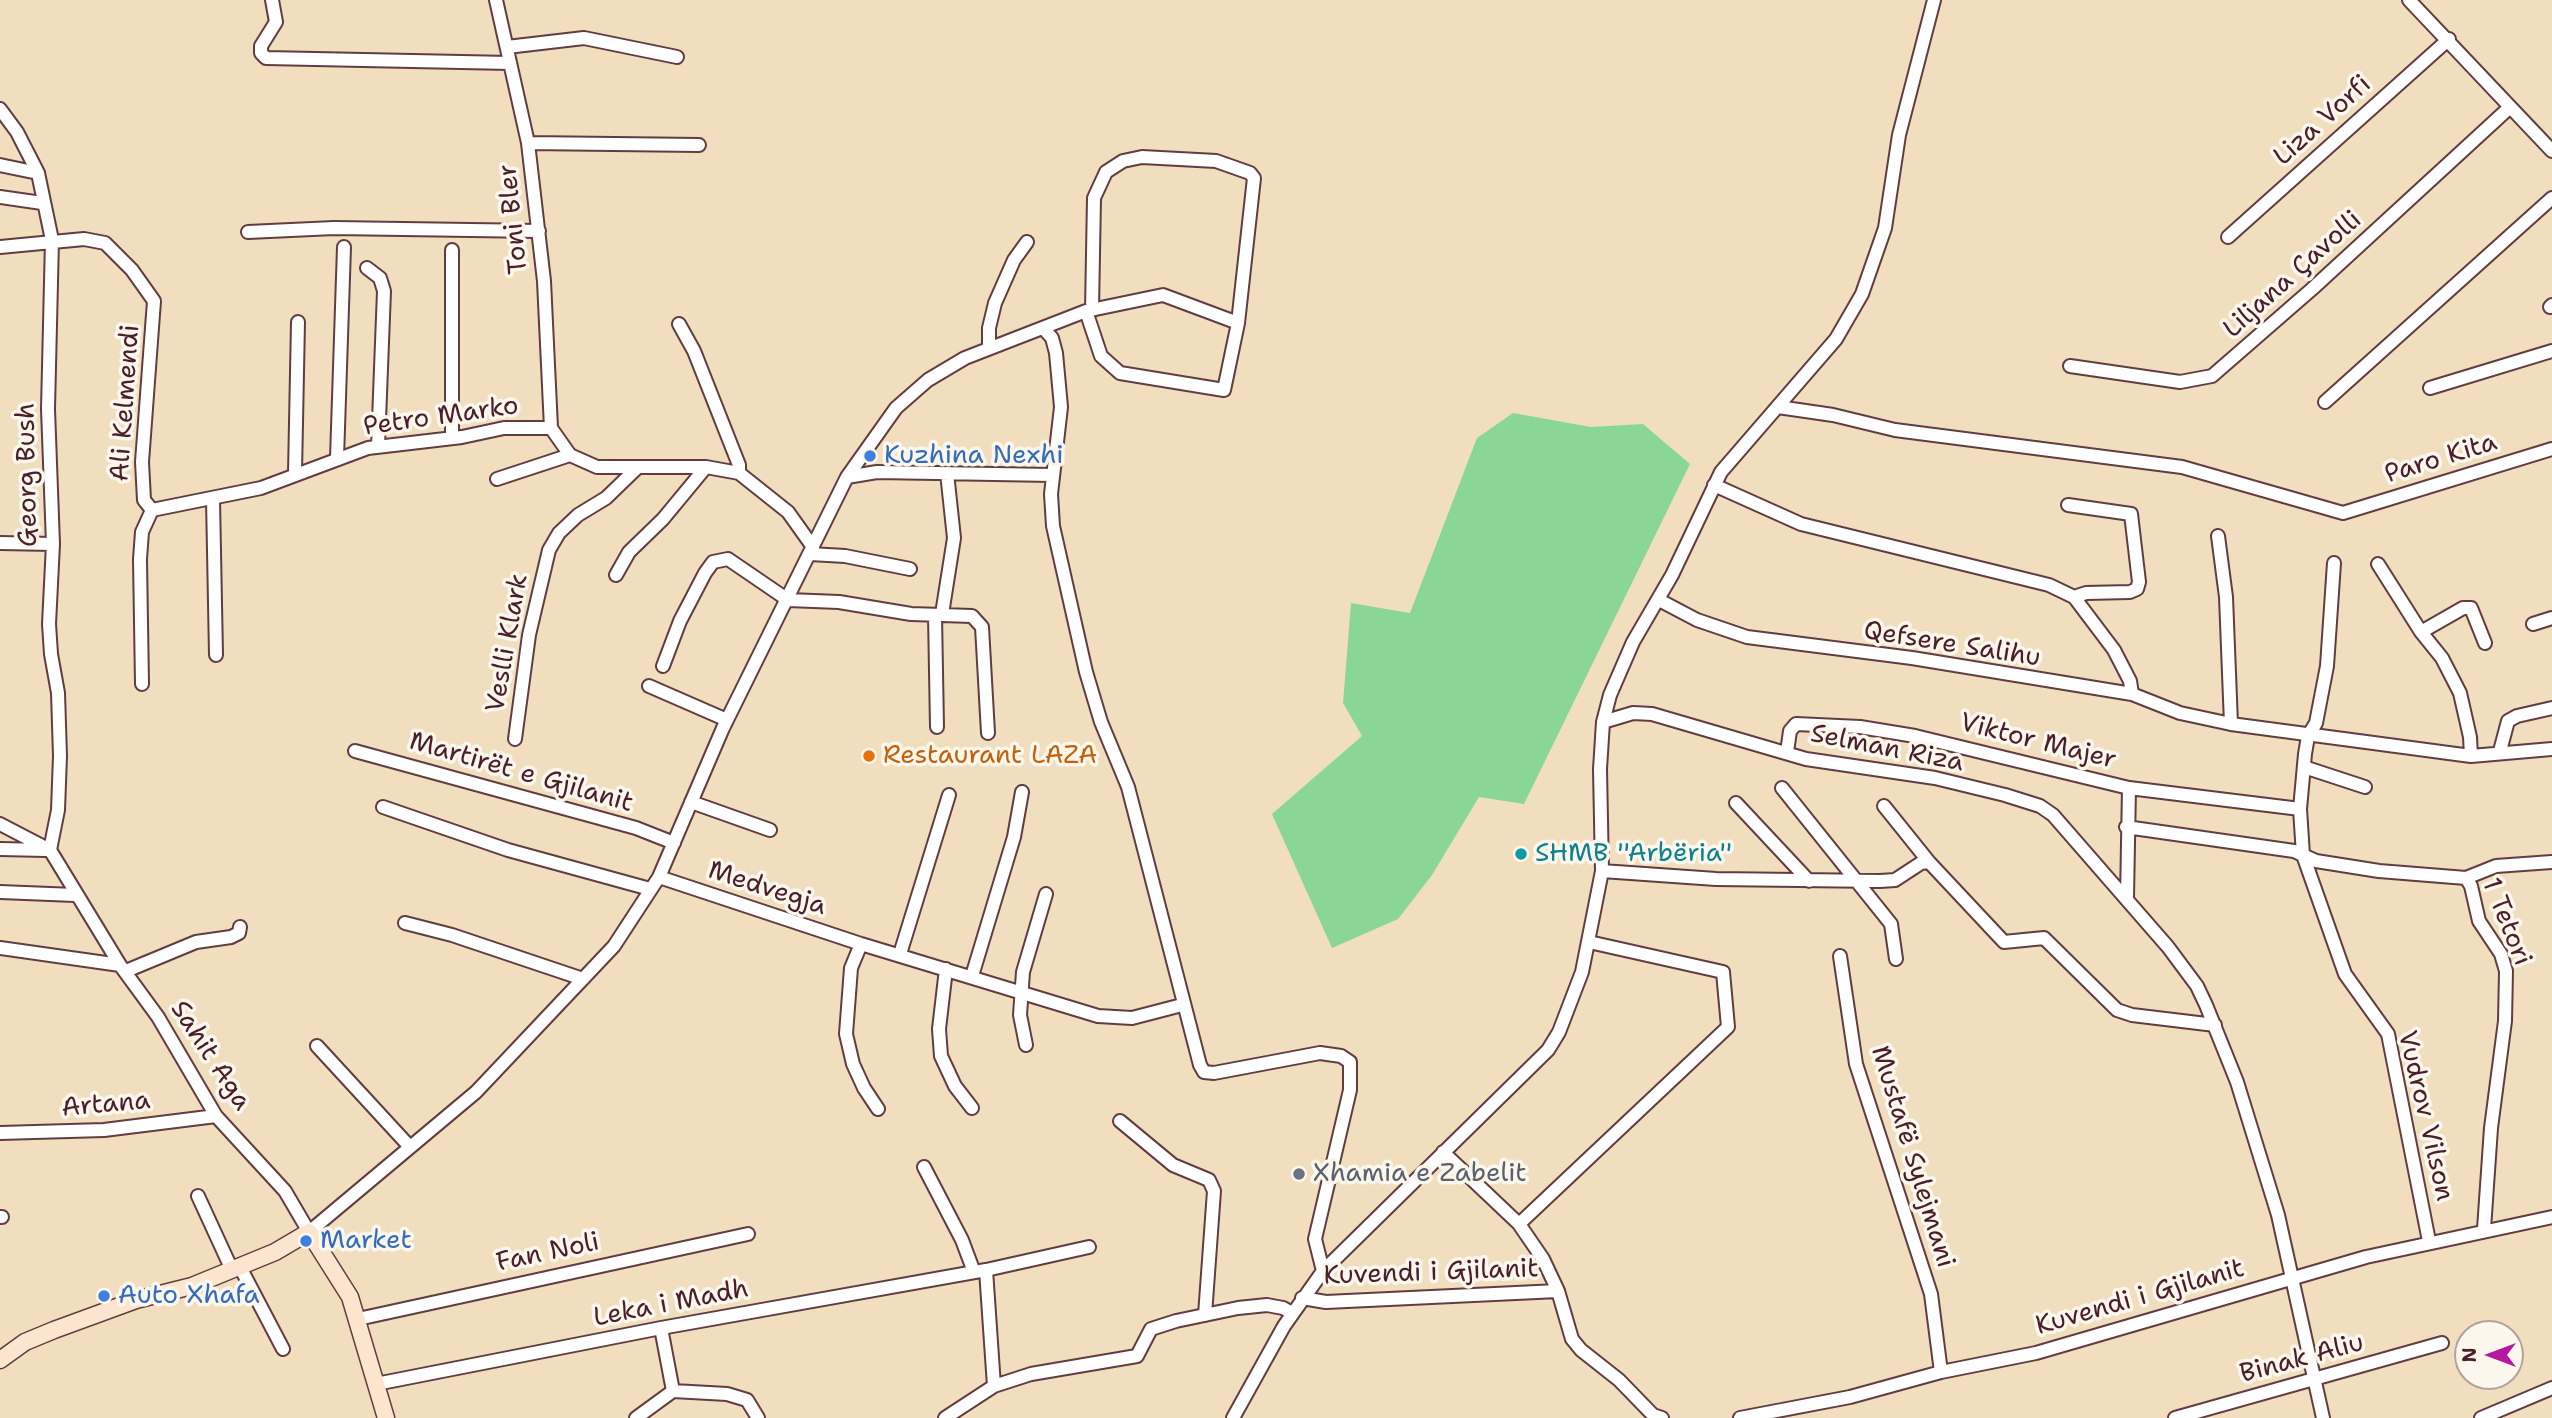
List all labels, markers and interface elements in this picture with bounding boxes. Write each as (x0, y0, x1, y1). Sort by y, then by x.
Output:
street label: Liza Vorfi (2268, 69, 2378, 173)
street label: Toni Bler (493, 162, 535, 276)
street label: Liljana Çavolli (2217, 205, 2369, 345)
street label: Ali Kelmendi (105, 323, 147, 483)
street label: Petro Marko (361, 391, 521, 443)
street label: Georg Bush (11, 403, 45, 547)
street label: Paro Kita (2381, 427, 2501, 491)
place label: Kuzhina Nexhi (884, 440, 1064, 472)
marker: Kuzhina Nexhi (862, 448, 878, 464)
street label: Veslli Klark (480, 571, 536, 715)
street label: Qefsere Salihu (1861, 616, 2043, 674)
street label: Viktor Majer (1957, 707, 2119, 777)
street label: Selman Riza (1808, 719, 1966, 779)
street label: Martirët e Gjilanit (406, 726, 636, 820)
place label: Restaurant LAZA (883, 740, 1097, 772)
marker: Restaurant LAZA (861, 748, 877, 764)
place label: SHMB ''Arbëria'' (1535, 838, 1732, 870)
marker: SHMB ''Arbëria'' (1513, 846, 1529, 862)
street label: Medvegja (704, 855, 830, 923)
street label: 1 Tetori (2474, 874, 2538, 970)
street label: Sahit Aga (163, 995, 257, 1117)
street label: Vudrov Vilson (2390, 1028, 2460, 1204)
street label: Mustafë Sylejmani (1863, 1042, 1961, 1272)
street label: Artana (60, 1086, 152, 1124)
place label: Xhamia e Zabelit (1313, 1158, 1527, 1190)
marker: Xhamia e Zabelit (1291, 1166, 1307, 1182)
place label: Market (320, 1225, 412, 1257)
street label: Fan Noli (494, 1227, 602, 1279)
marker: Market (298, 1233, 314, 1249)
street label: Kuvendi i Gjilanit (2032, 1253, 2248, 1343)
street label: Kuvendi i Gjilanit (1323, 1254, 1539, 1292)
street label: Leka i Madh (591, 1274, 751, 1334)
place label: Auto Xhafa (118, 1280, 260, 1312)
marker: Auto Xhafa (96, 1288, 112, 1304)
north arrow (2454, 1320, 2524, 1390)
street label: Binak Aliu (2237, 1328, 2367, 1390)
text: N (2457, 1347, 2482, 1363)

